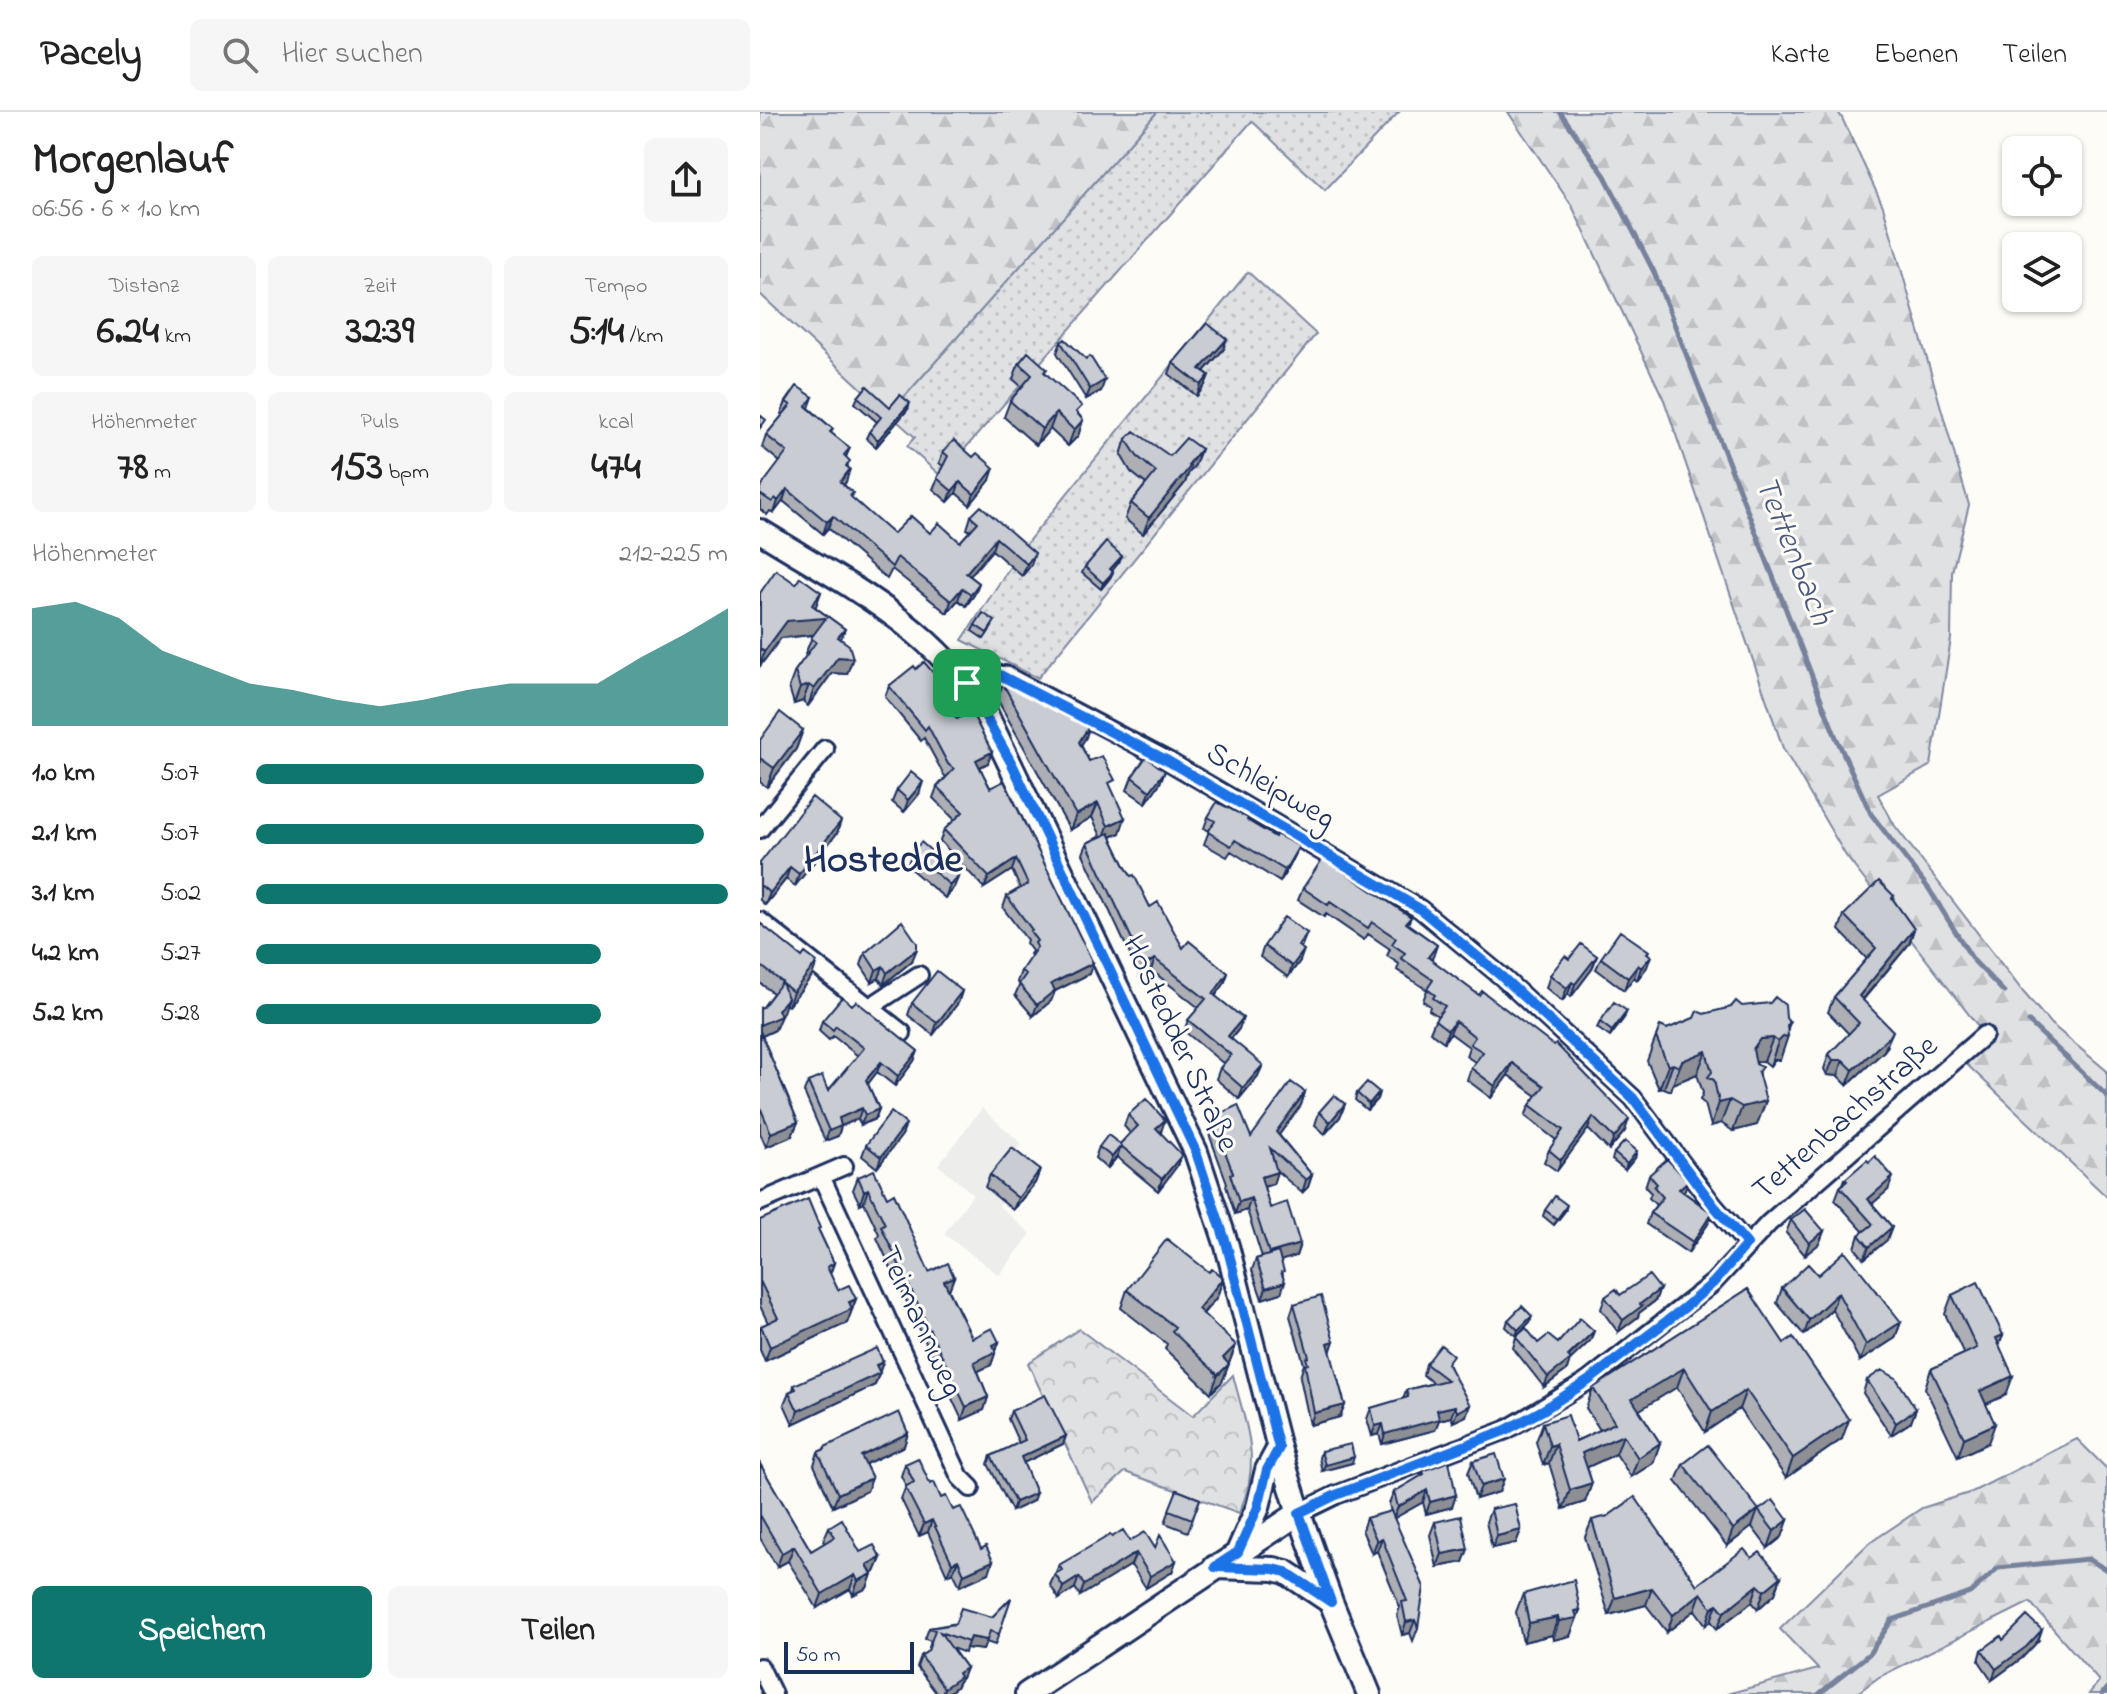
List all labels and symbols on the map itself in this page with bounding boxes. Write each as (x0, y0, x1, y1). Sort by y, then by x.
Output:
water label: Tettenbach (1739, 469, 1845, 634)
pin (933, 649, 1001, 717)
street label: Schleipweg (1197, 731, 1343, 843)
district label: Hostedde (804, 832, 963, 891)
street label: Hostedder Straße (1108, 928, 1250, 1161)
street label: Tettenbachstraße (1743, 1024, 1950, 1213)
street label: Teimannweg (864, 1239, 974, 1405)
scale bar (784, 1638, 914, 1674)

